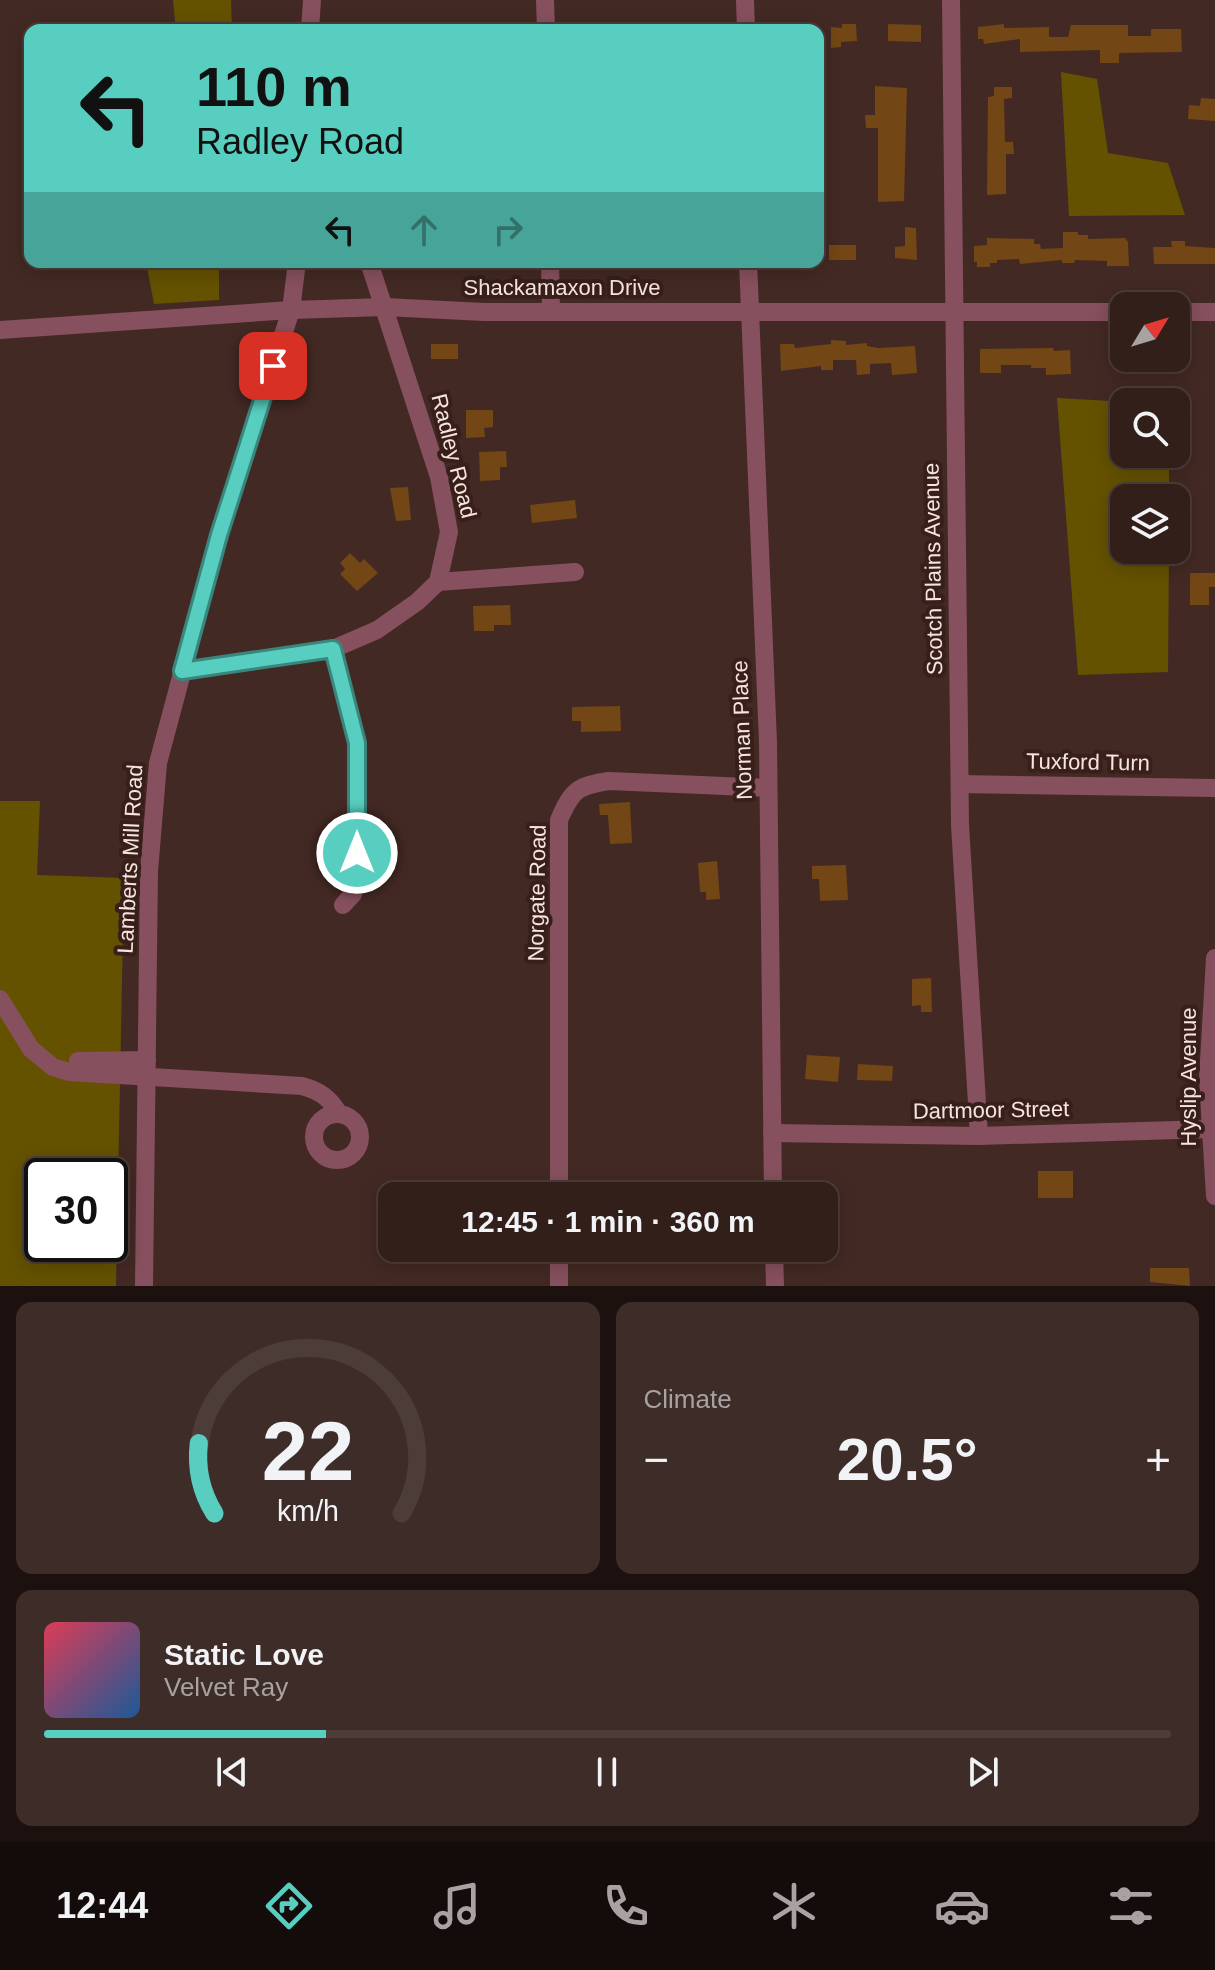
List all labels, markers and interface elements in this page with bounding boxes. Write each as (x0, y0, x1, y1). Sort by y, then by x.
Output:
text: 110 m (196, 55, 352, 118)
icon: left (64, 56, 168, 160)
text: Radley Road (196, 121, 404, 162)
icon: left (318, 208, 362, 252)
icon: ahead (402, 208, 446, 252)
icon: right (486, 208, 530, 252)
street label: Shackamaxon Drive (464, 275, 660, 300)
north arrow (1110, 292, 1190, 372)
map controls (1110, 292, 1190, 564)
pin (239, 332, 307, 400)
icon: arrive (251, 344, 295, 388)
button: search (1110, 388, 1190, 468)
street label: Radley Road (426, 391, 482, 521)
street label: Scotch Plains Avenue (919, 463, 947, 675)
button: layers (1110, 484, 1190, 564)
street label: Norman Place (727, 660, 757, 800)
street label: Tuxford Turn (1026, 748, 1150, 776)
street label: Lamberts Mill Road (113, 764, 147, 954)
position arrow (315, 811, 399, 895)
street label: Norgate Road (523, 824, 551, 962)
street label: Hyslip Avenue (1176, 1007, 1201, 1147)
street label: Dartmoor Street (913, 1096, 1069, 1124)
speed limit sign: 30 (24, 1158, 128, 1262)
text: 12:45 · 1 min · 360 m (461, 1205, 755, 1238)
text: Climate (644, 1384, 732, 1414)
text: 22 (261, 1405, 354, 1498)
text: 20.5° (837, 1426, 978, 1493)
text: − (644, 1435, 669, 1484)
text: + (1145, 1435, 1171, 1484)
text: km/h (277, 1495, 339, 1527)
text: Static Love (164, 1638, 324, 1671)
text: Velvet Ray (164, 1672, 288, 1702)
icon: previous (210, 1750, 254, 1794)
icon: pause (585, 1750, 629, 1794)
icon: next (961, 1750, 1005, 1794)
icon: directions (261, 1878, 317, 1934)
icon: music (429, 1878, 485, 1934)
icon: phone (598, 1878, 654, 1934)
icon: climate (766, 1878, 822, 1934)
icon: car (934, 1878, 990, 1934)
icon: filters (1103, 1878, 1159, 1934)
text: 12:44 (56, 1885, 148, 1926)

